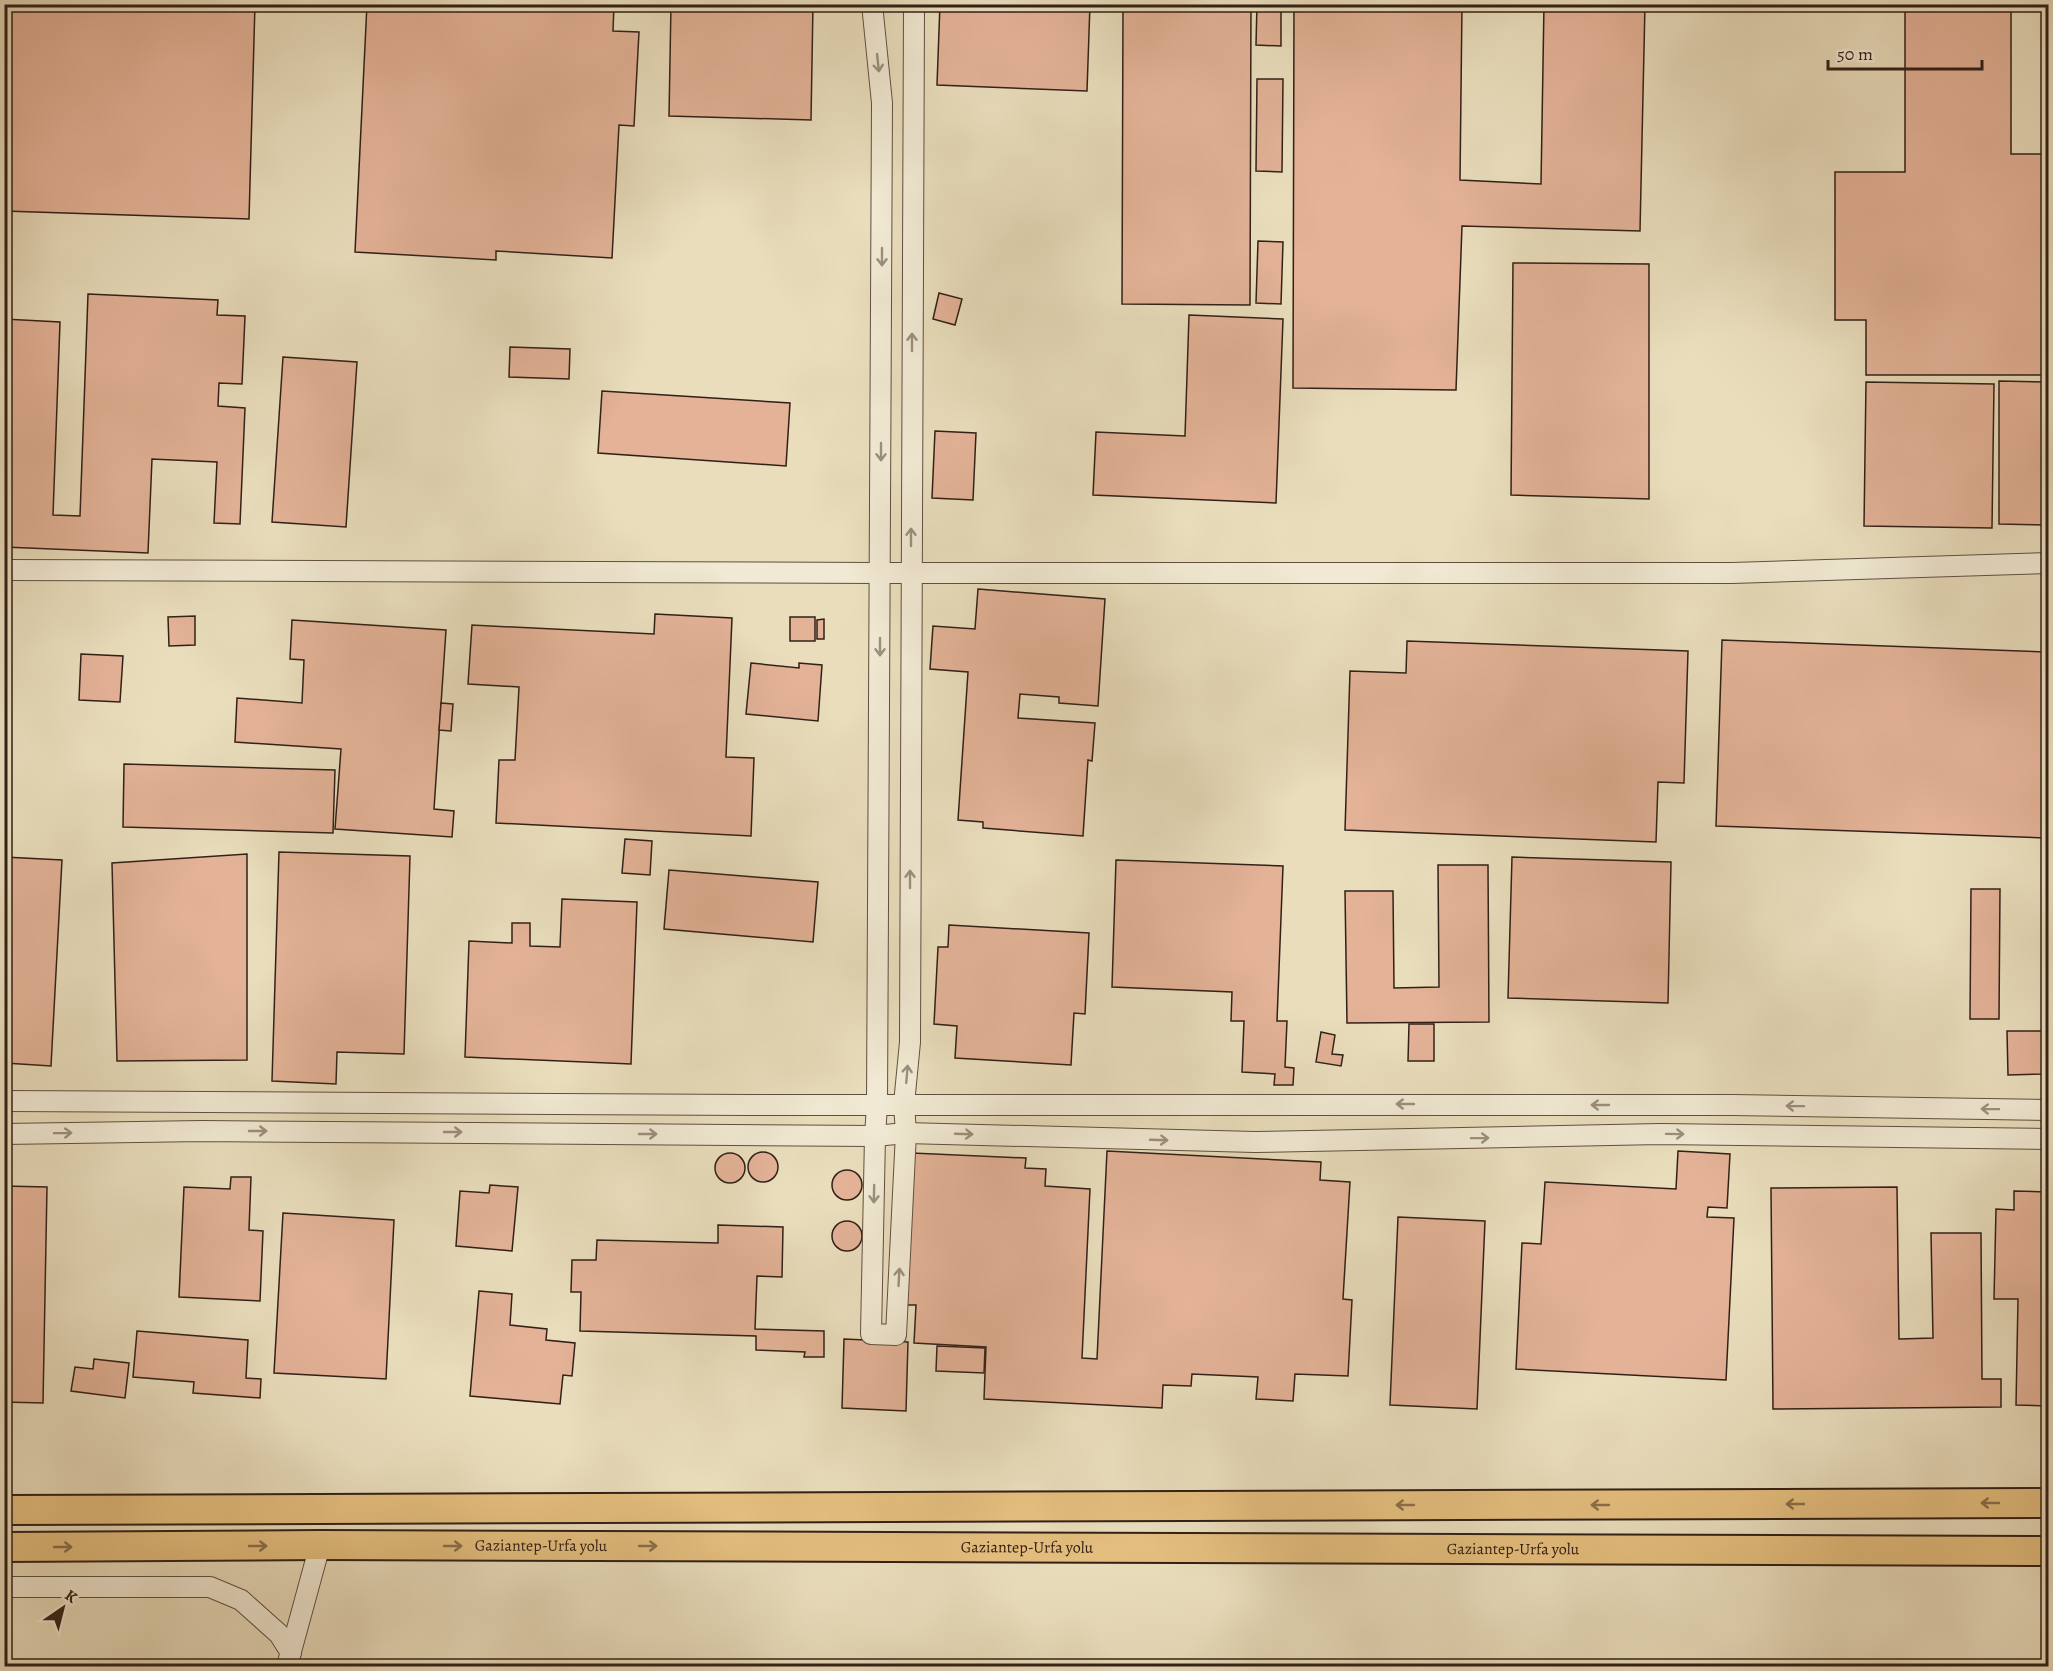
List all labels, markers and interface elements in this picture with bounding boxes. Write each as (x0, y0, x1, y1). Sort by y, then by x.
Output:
scale bar (1828, 33, 1982, 71)
text: 50 m (1837, 42, 1873, 66)
one-way arrow (873, 52, 884, 72)
one-way arrow (876, 247, 888, 267)
one-way arrow (906, 333, 918, 353)
one-way arrow (875, 442, 887, 462)
one-way arrow (905, 528, 917, 548)
one-way arrow (874, 637, 886, 657)
one-way arrow (904, 870, 916, 890)
one-way arrow (902, 1065, 913, 1085)
one-way arrow (1396, 1098, 1416, 1110)
one-way arrow (1591, 1099, 1611, 1110)
one-way arrow (1786, 1100, 1806, 1112)
one-way arrow (1981, 1103, 2001, 1115)
one-way arrow (247, 1125, 267, 1137)
one-way arrow (442, 1126, 462, 1138)
one-way arrow (52, 1127, 72, 1139)
one-way arrow (637, 1128, 657, 1140)
one-way arrow (954, 1128, 974, 1140)
one-way arrow (1665, 1128, 1685, 1140)
one-way arrow (1470, 1132, 1490, 1143)
one-way arrow (1149, 1134, 1169, 1145)
one-way arrow (868, 1184, 880, 1204)
one-way arrow (894, 1267, 905, 1287)
one-way arrow (1981, 1497, 2001, 1509)
one-way arrow (1786, 1498, 1806, 1510)
one-way arrow (1396, 1499, 1416, 1511)
one-way arrow (1591, 1499, 1611, 1511)
street label: Gaziantep-Urfa yolu (475, 1535, 608, 1557)
street label: Gaziantep-Urfa yolu (961, 1536, 1094, 1559)
street label: Gaziantep-Urfa yolu (1447, 1538, 1580, 1560)
one-way arrow (247, 1540, 267, 1552)
one-way arrow (442, 1540, 462, 1552)
one-way arrow (637, 1540, 657, 1552)
one-way arrow (52, 1541, 72, 1552)
north arrow (33, 1578, 93, 1638)
text: K (60, 1585, 82, 1609)

